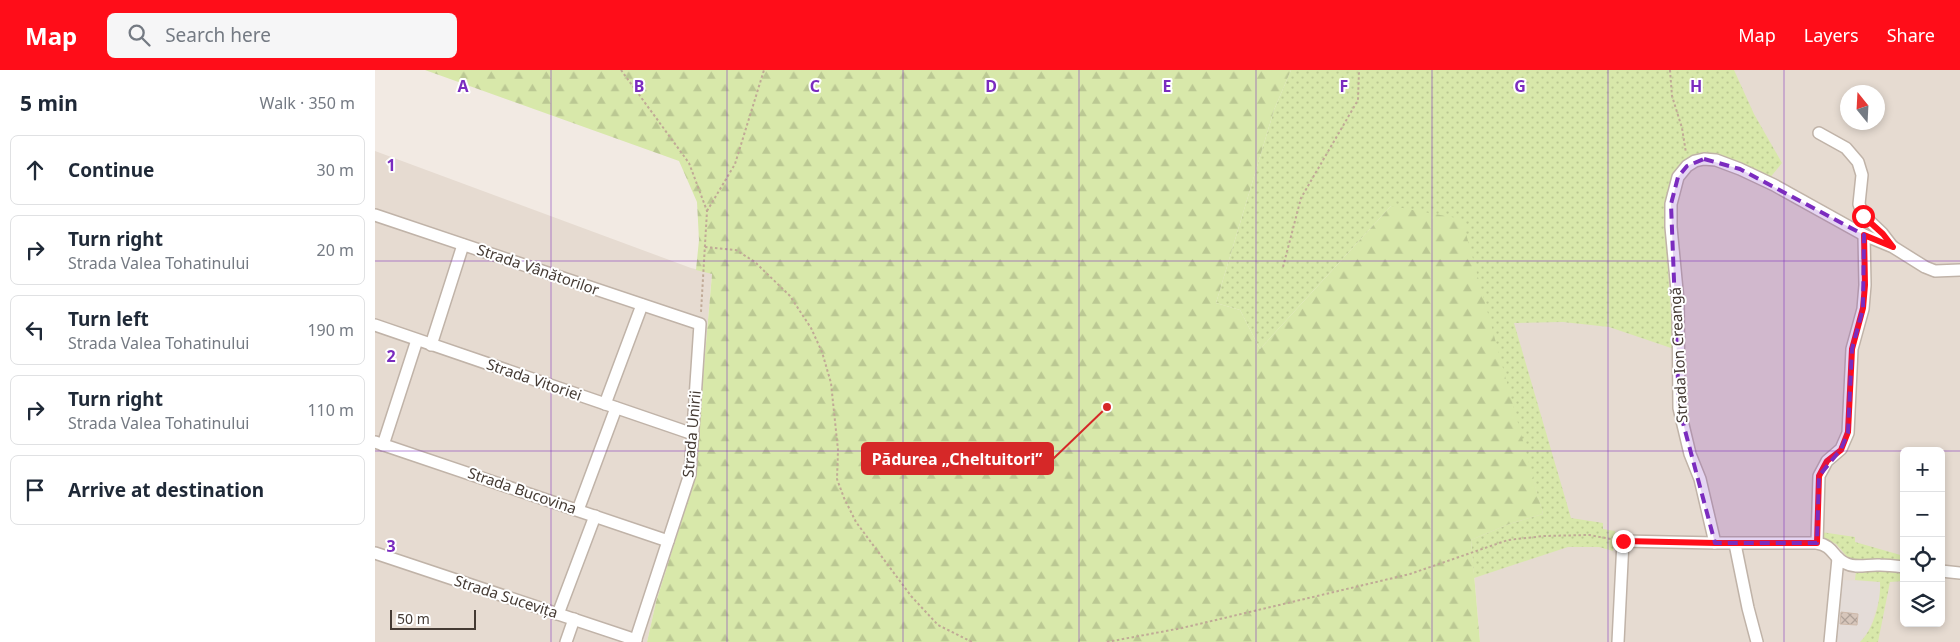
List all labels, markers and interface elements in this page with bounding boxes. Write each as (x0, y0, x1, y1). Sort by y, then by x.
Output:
search box (107, 13, 457, 58)
text: Map (25, 19, 77, 52)
icon: search (125, 21, 153, 49)
text: Search here (165, 22, 271, 48)
text: Map (1738, 23, 1776, 47)
text: Layers (1804, 23, 1859, 47)
text: Share (1887, 23, 1935, 47)
text: A (457, 75, 469, 97)
text: B (634, 75, 644, 97)
text: C (810, 75, 820, 97)
text: D (985, 75, 997, 97)
text: E (1163, 75, 1172, 97)
text: F (1340, 75, 1348, 97)
text: G (1514, 75, 1526, 97)
text: H (1690, 75, 1702, 97)
north arrow (1840, 85, 1885, 130)
text: 5 min (20, 89, 78, 117)
text: Walk · 350 m (260, 92, 355, 114)
text: 1 (386, 154, 396, 176)
icon: ahead (21, 156, 49, 184)
text: Continue (68, 157, 154, 183)
text: 30 m (317, 159, 354, 181)
route start (1852, 205, 1875, 228)
text: Turn right (68, 226, 163, 252)
icon: right (21, 236, 49, 264)
text: 20 m (317, 239, 354, 261)
street label: Strada Vânătorilor (475, 239, 602, 299)
text: Strada Valea Tohatinului (68, 252, 250, 274)
street label: Strada Ion Creangă (1664, 287, 1692, 423)
text: Turn left (68, 306, 149, 332)
icon: left (21, 316, 49, 344)
text: 190 m (307, 319, 354, 341)
text: Strada Valea Tohatinului (68, 332, 250, 354)
text: 2 (386, 345, 396, 367)
street label: Strada Vitoriei (484, 353, 585, 405)
text: Turn right (68, 386, 163, 412)
street label: Strada Unirii (677, 389, 705, 478)
icon: right (21, 396, 49, 424)
text: 110 m (307, 399, 354, 421)
text: Strada Valea Tohatinului (68, 412, 250, 434)
callout: Pădurea „Cheltuitori” (862, 443, 1053, 474)
map controls (1900, 447, 1945, 627)
button: + (1900, 447, 1945, 492)
text: Pădurea „Cheltuitori” (872, 448, 1042, 470)
street label: Strada Bucovina (465, 462, 579, 518)
icon: arrive (21, 476, 49, 504)
text: Arrive at destination (68, 477, 264, 503)
button: − (1900, 492, 1945, 537)
route end (1612, 530, 1635, 553)
text: 3 (386, 535, 396, 557)
button: locate (1900, 537, 1945, 582)
street label: Strada Sucevița (452, 570, 561, 622)
button: layers (1900, 582, 1945, 627)
scale bar (390, 607, 476, 630)
text: 50 m (397, 609, 430, 628)

